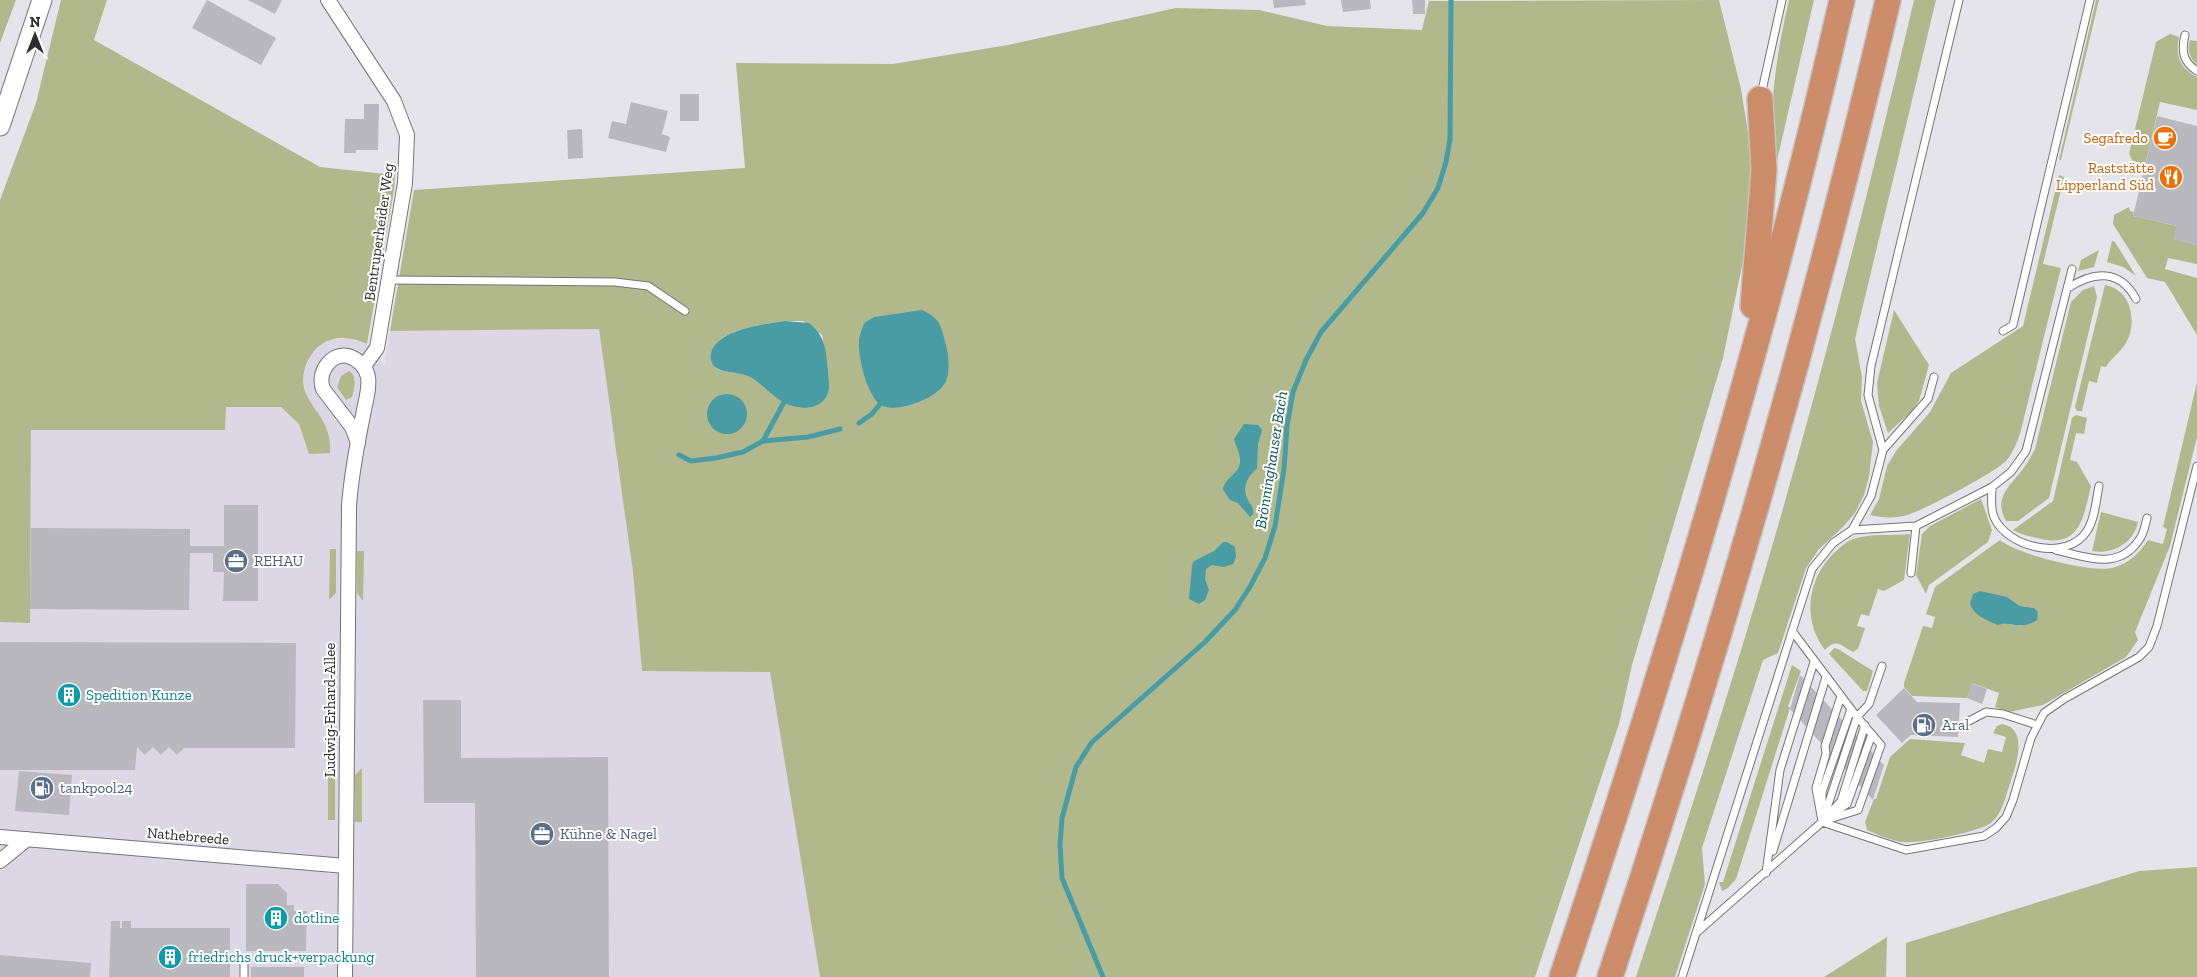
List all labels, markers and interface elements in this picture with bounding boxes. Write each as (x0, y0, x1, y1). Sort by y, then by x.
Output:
north arrow (10, 10, 60, 60)
text: N (30, 14, 41, 31)
cafe icon: Segafredo (2152, 125, 2178, 151)
place label: Segafredo (2083, 129, 2148, 147)
place label: Raststätte Lipperland Süd (2056, 159, 2155, 194)
street label: Bentruperheider Weg (360, 162, 398, 302)
restaurant icon: Raststätte Lipperland Süd (2158, 164, 2184, 190)
water label: Brönninghauser Bach (1251, 390, 1291, 530)
office icon: REHAU (223, 548, 249, 574)
place label: REHAU (254, 552, 303, 570)
street label: Ludwig-Erhard-Allee (321, 643, 339, 777)
building icon: Spedition Kunze (56, 682, 82, 708)
place label: Spedition Kunze (86, 686, 192, 704)
fuel station icon: Aral (1911, 712, 1937, 738)
place label: Aral (1942, 716, 1969, 734)
fuel station icon: tankpool24 (29, 775, 55, 801)
place label: tankpool24 (60, 779, 133, 797)
office icon: Kühne & Nagel (529, 821, 555, 847)
street label: Nathebreede (146, 823, 230, 849)
place label: Kühne & Nagel (560, 825, 657, 843)
building icon: dotline (263, 905, 289, 931)
place label: dotline (294, 909, 339, 927)
building icon: friedrichs druck+verpackung (157, 944, 183, 970)
place label: friedrichs druck+verpackung (188, 948, 375, 966)

